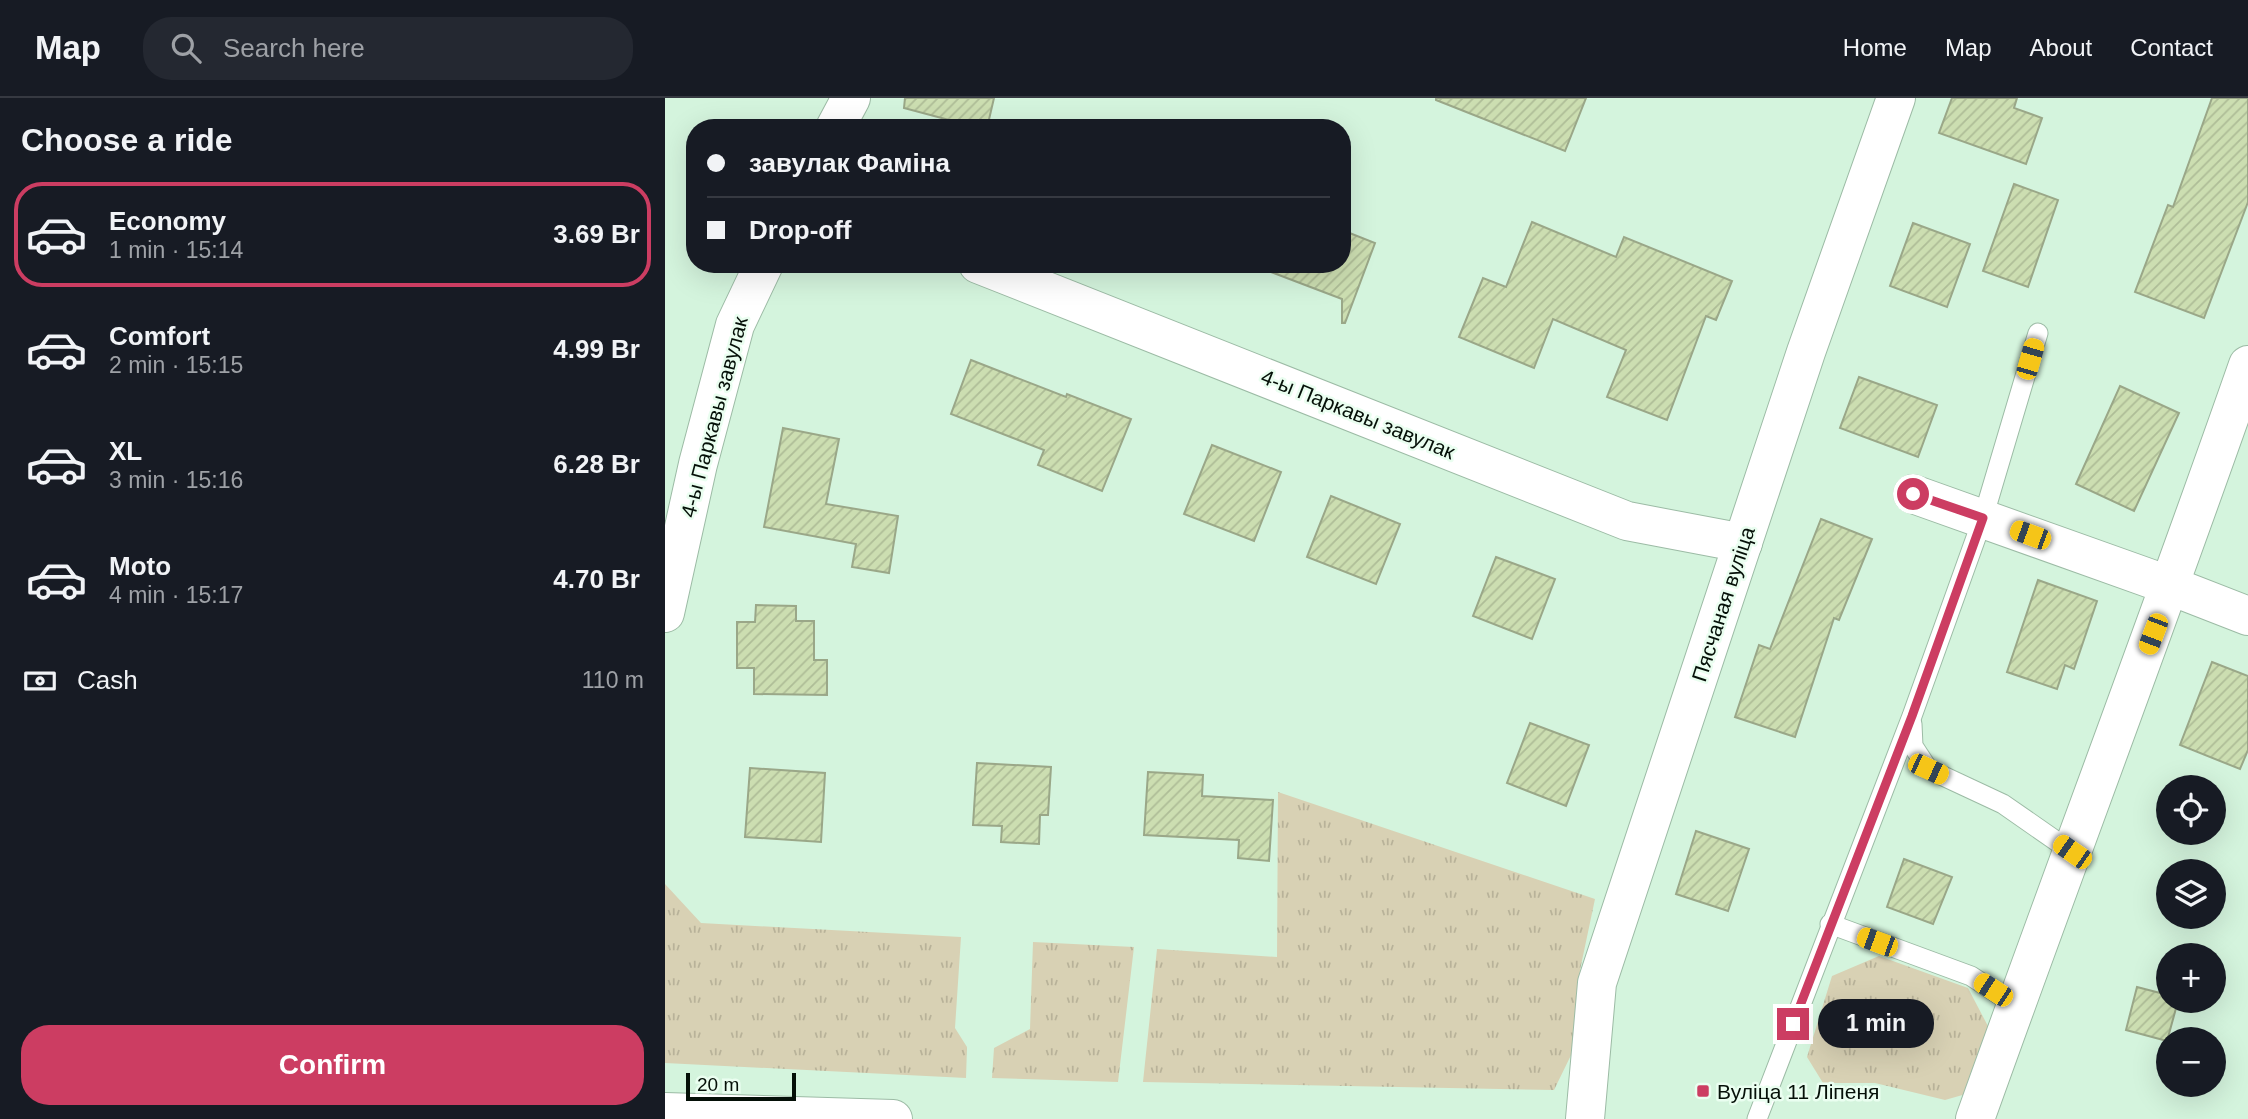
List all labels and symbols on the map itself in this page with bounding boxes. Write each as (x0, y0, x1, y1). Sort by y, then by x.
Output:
street label: 4-ы Паркавы завулак (676, 313, 752, 520)
car (2015, 336, 2046, 382)
street label: 4-ы Паркавы завулак (1258, 365, 1459, 464)
route start (1897, 478, 1929, 510)
car (2007, 518, 2054, 552)
street label: Пясчаная вуліца (1687, 523, 1759, 684)
car (2136, 611, 2171, 657)
car (1905, 751, 1952, 787)
car (2049, 831, 2096, 873)
car (1854, 925, 1901, 959)
car (1970, 970, 2017, 1010)
callout: 1 min (1817, 1000, 1933, 1048)
route end (1777, 1008, 1809, 1040)
scale bar (686, 1070, 796, 1102)
place label: Вуліца 11 Ліпеня (1717, 1080, 1879, 1103)
marker: Вуліца 11 Ліпеня (1695, 1083, 1711, 1099)

